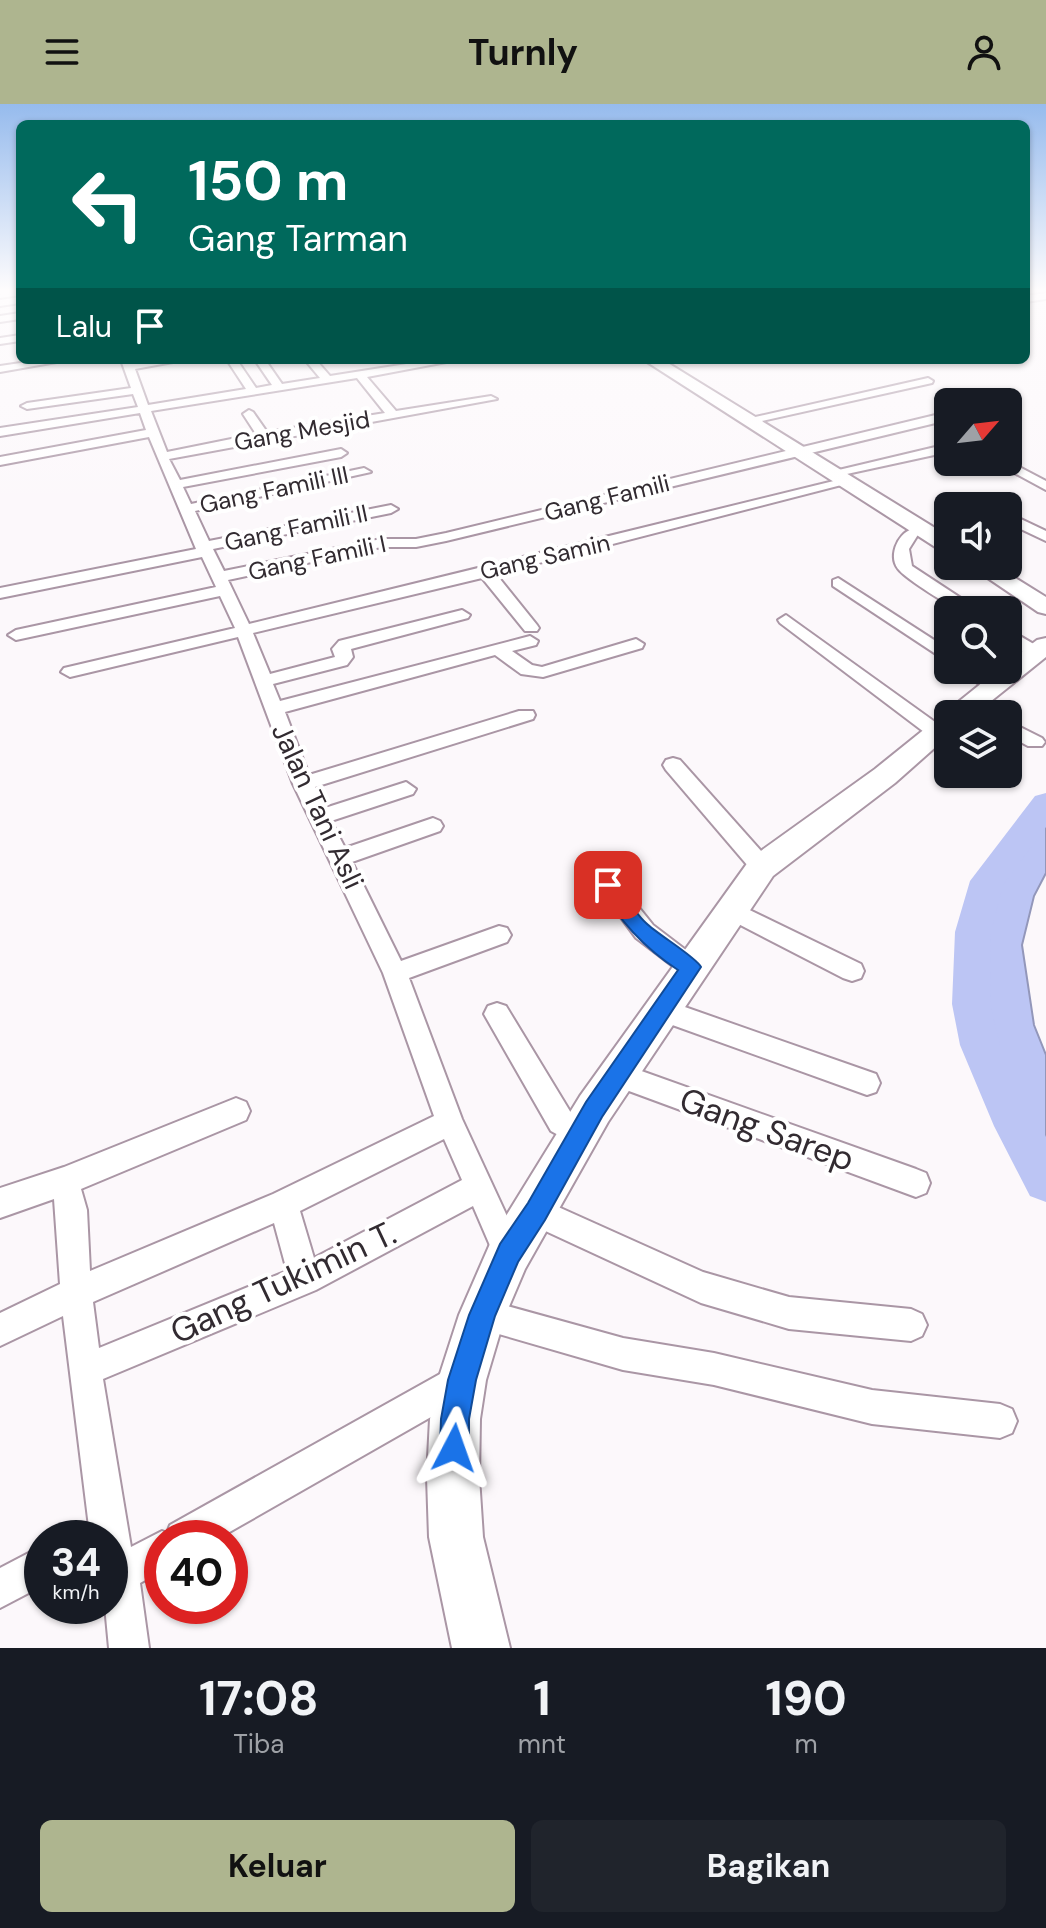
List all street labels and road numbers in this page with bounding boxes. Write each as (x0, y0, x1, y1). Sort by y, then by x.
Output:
street label: Gang Mesjid (232, 403, 372, 458)
street label: Gang Famili III (197, 459, 351, 520)
street label: Gang Famili (541, 467, 673, 528)
street label: Gang Famili II (222, 499, 370, 557)
street label: Gang Samin (477, 526, 613, 587)
street label: Gang Famili I (245, 529, 389, 587)
street label: Jalan Tani Asli (263, 717, 372, 895)
street label: Gang Sarep (673, 1077, 860, 1182)
street label: Gang Tukimin T. (163, 1210, 403, 1354)

